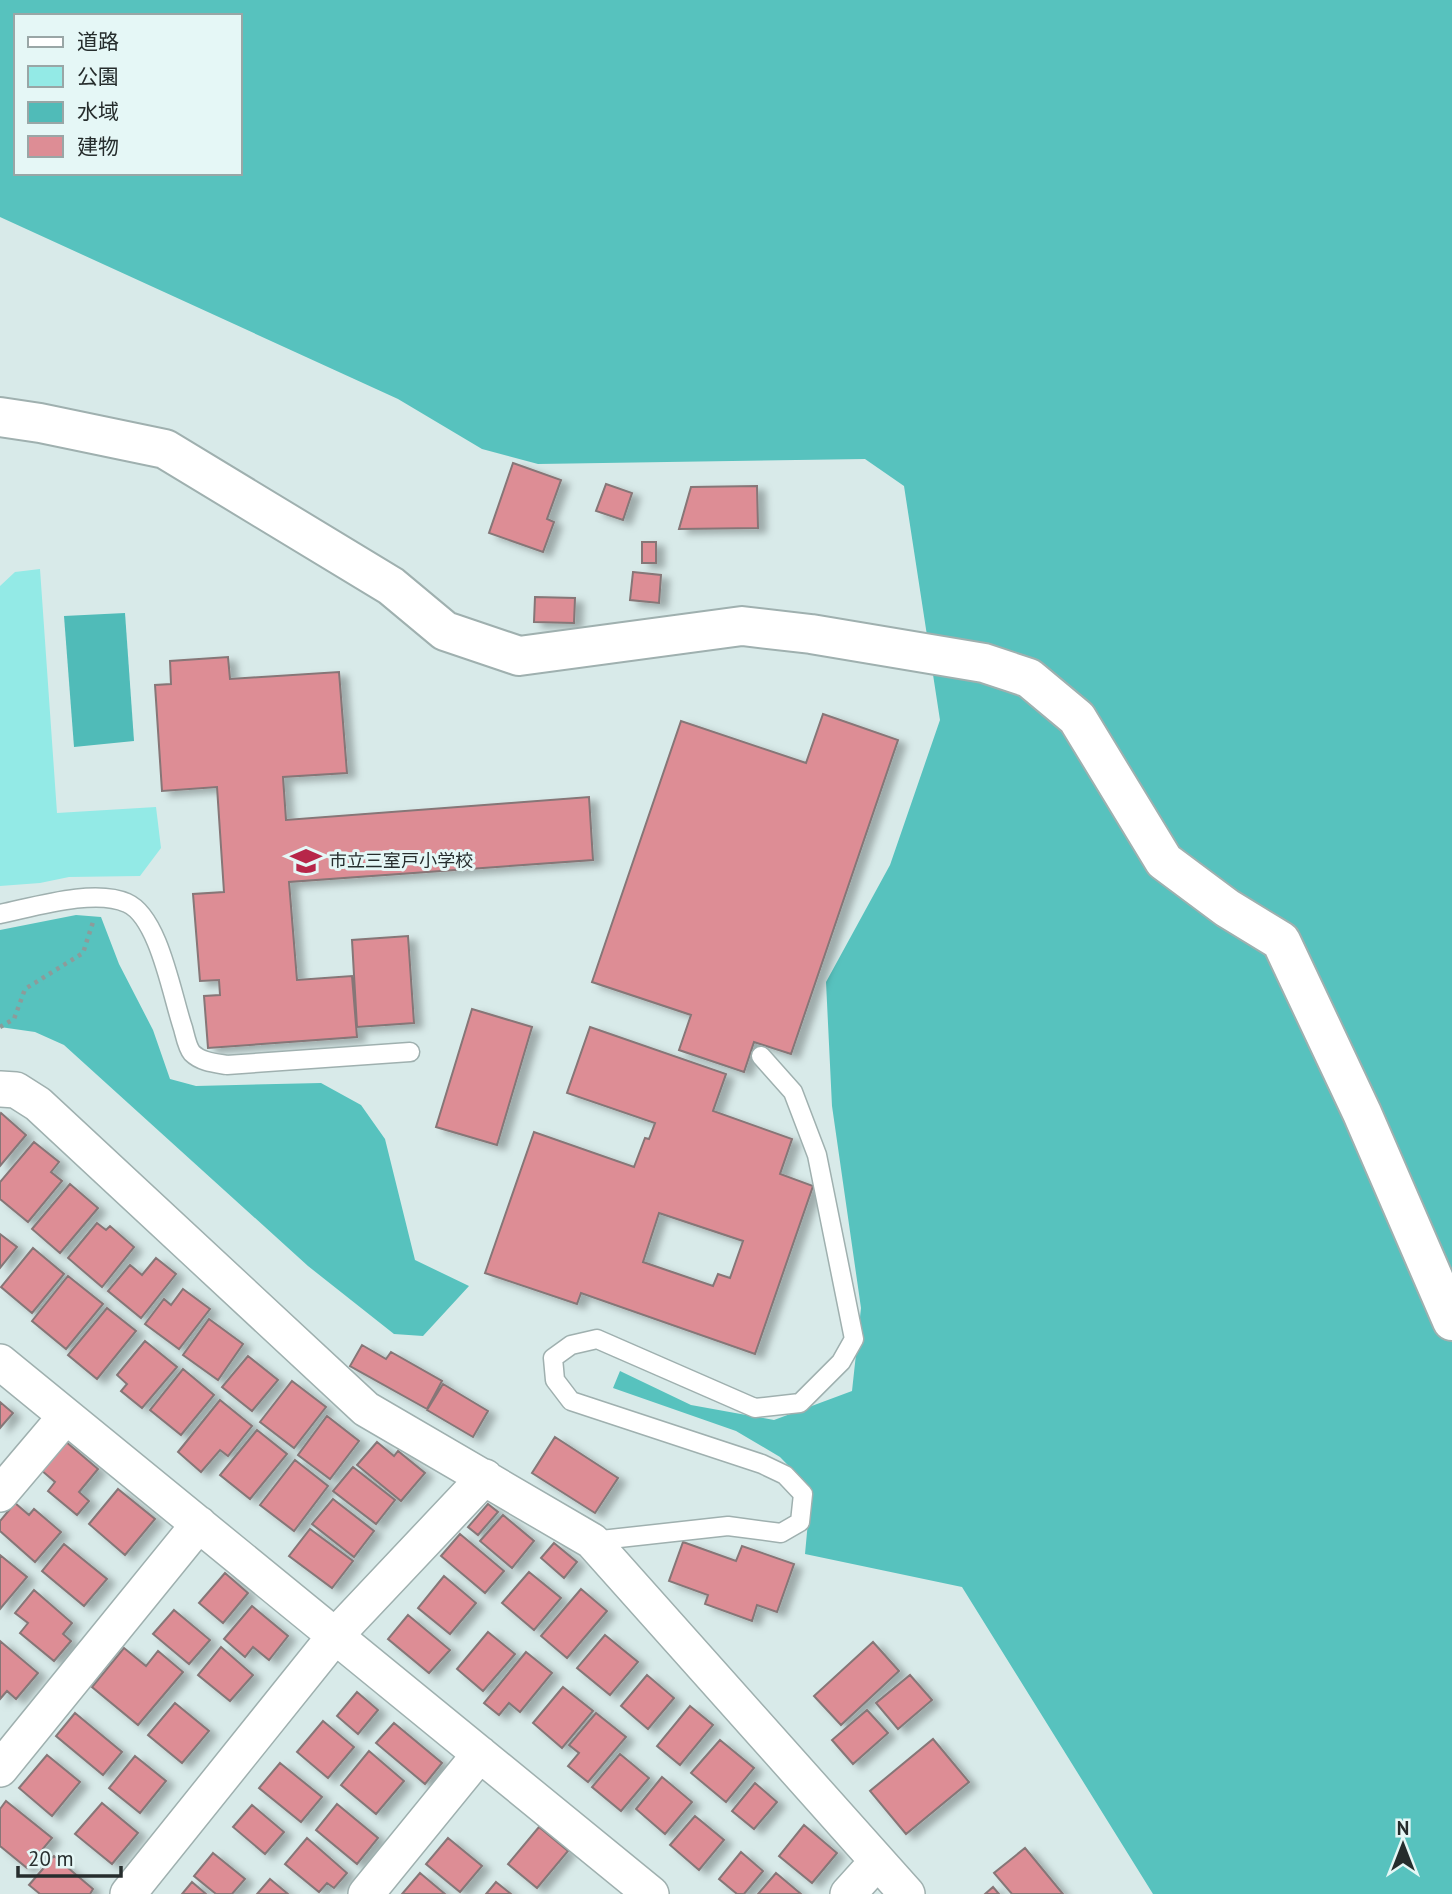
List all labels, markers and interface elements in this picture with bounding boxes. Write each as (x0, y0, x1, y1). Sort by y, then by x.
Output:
legend (14, 14, 242, 175)
text: 道路 (77, 28, 119, 55)
text: 公園 (77, 63, 119, 90)
text: 水域 (77, 98, 119, 125)
text: 建物 (77, 133, 119, 160)
school or university icon: 市立三室戸小学校 (289, 844, 323, 878)
place label: 市立三室戸小学校 (329, 849, 473, 872)
north arrow (1368, 1810, 1438, 1880)
text: N (1397, 1816, 1409, 1840)
scale bar (18, 1834, 121, 1878)
text: 20 m (28, 1845, 74, 1872)

